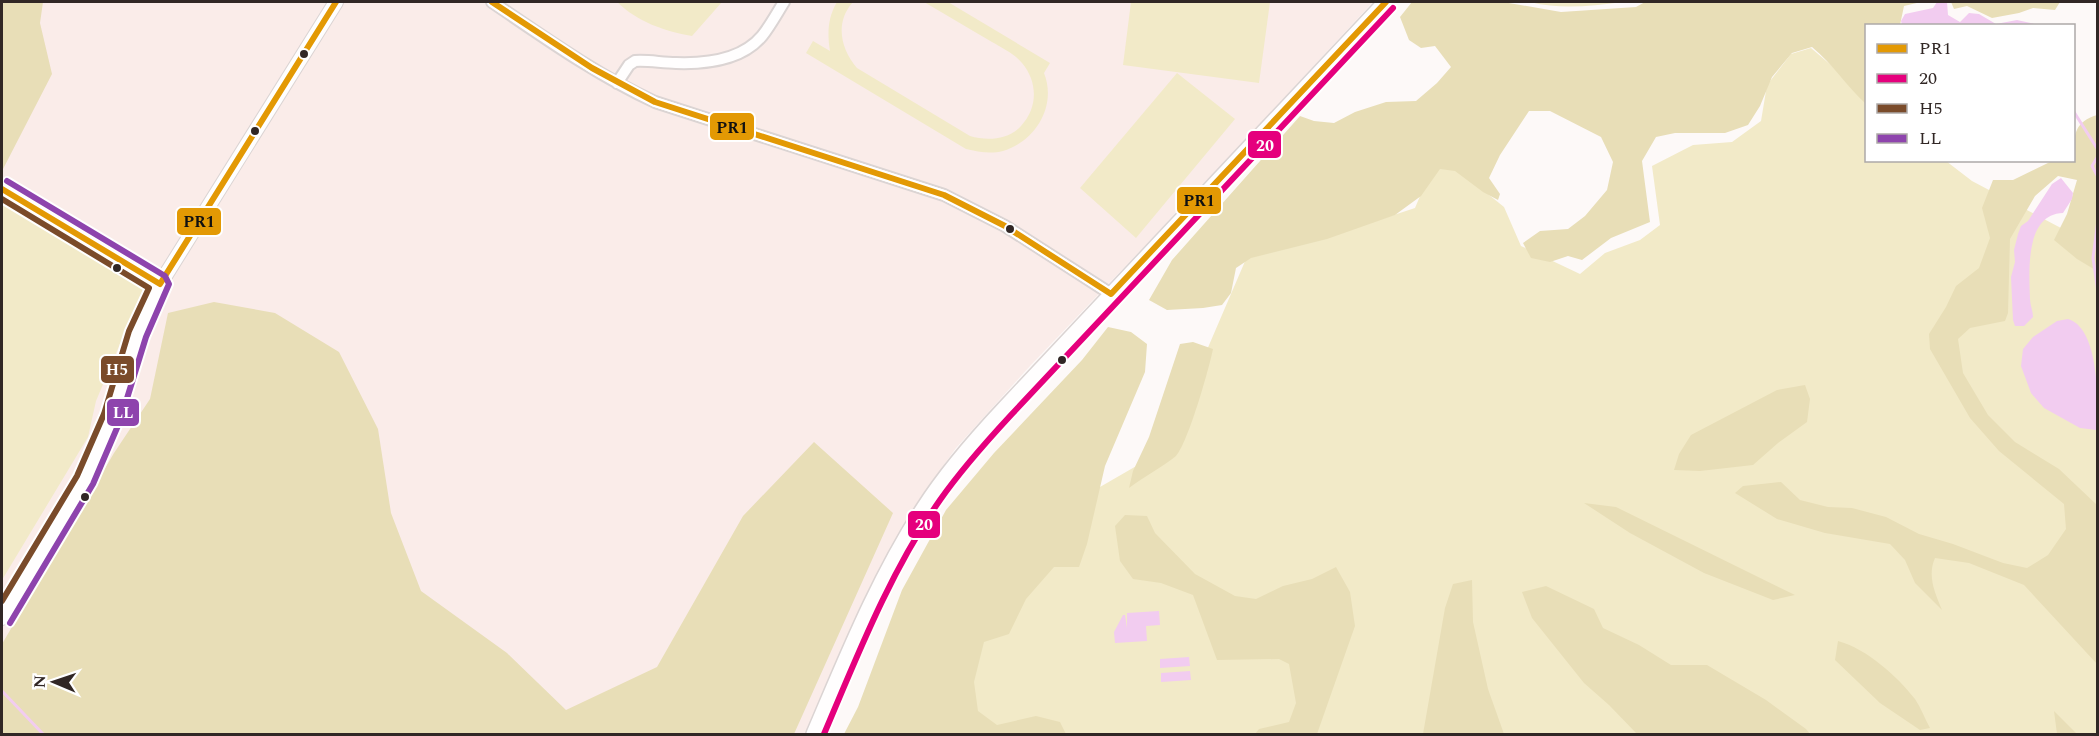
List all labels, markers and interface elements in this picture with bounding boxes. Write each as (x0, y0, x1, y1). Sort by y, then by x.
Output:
legend (1865, 24, 2075, 162)
text: PR1 (1919, 35, 1951, 62)
unlabelled marker (298, 48, 310, 60)
text: 20 (1919, 65, 1937, 92)
text: H5 (1919, 95, 1943, 122)
line badge: PR1 (709, 112, 755, 141)
text: PR1 (716, 116, 748, 140)
unlabelled marker (249, 125, 261, 137)
text: LL (1919, 125, 1942, 152)
line badge: 20 (1247, 130, 1282, 159)
text: 20 (1256, 134, 1274, 158)
line badge: PR1 (1176, 186, 1222, 215)
text: PR1 (1183, 189, 1215, 213)
line badge: PR1 (176, 207, 222, 236)
text: PR1 (183, 210, 215, 234)
unlabelled marker (1004, 223, 1016, 235)
unlabelled marker (111, 262, 123, 274)
unlabelled marker (1056, 354, 1068, 366)
line badge: H5 (100, 355, 135, 384)
text: H5 (106, 358, 128, 382)
line badge: LL (106, 398, 140, 427)
text: LL (113, 401, 133, 425)
unlabelled marker (79, 491, 91, 503)
line badge: 20 (907, 510, 941, 539)
text: 20 (915, 513, 933, 537)
north arrow (24, 652, 84, 712)
text: N (28, 675, 52, 688)

